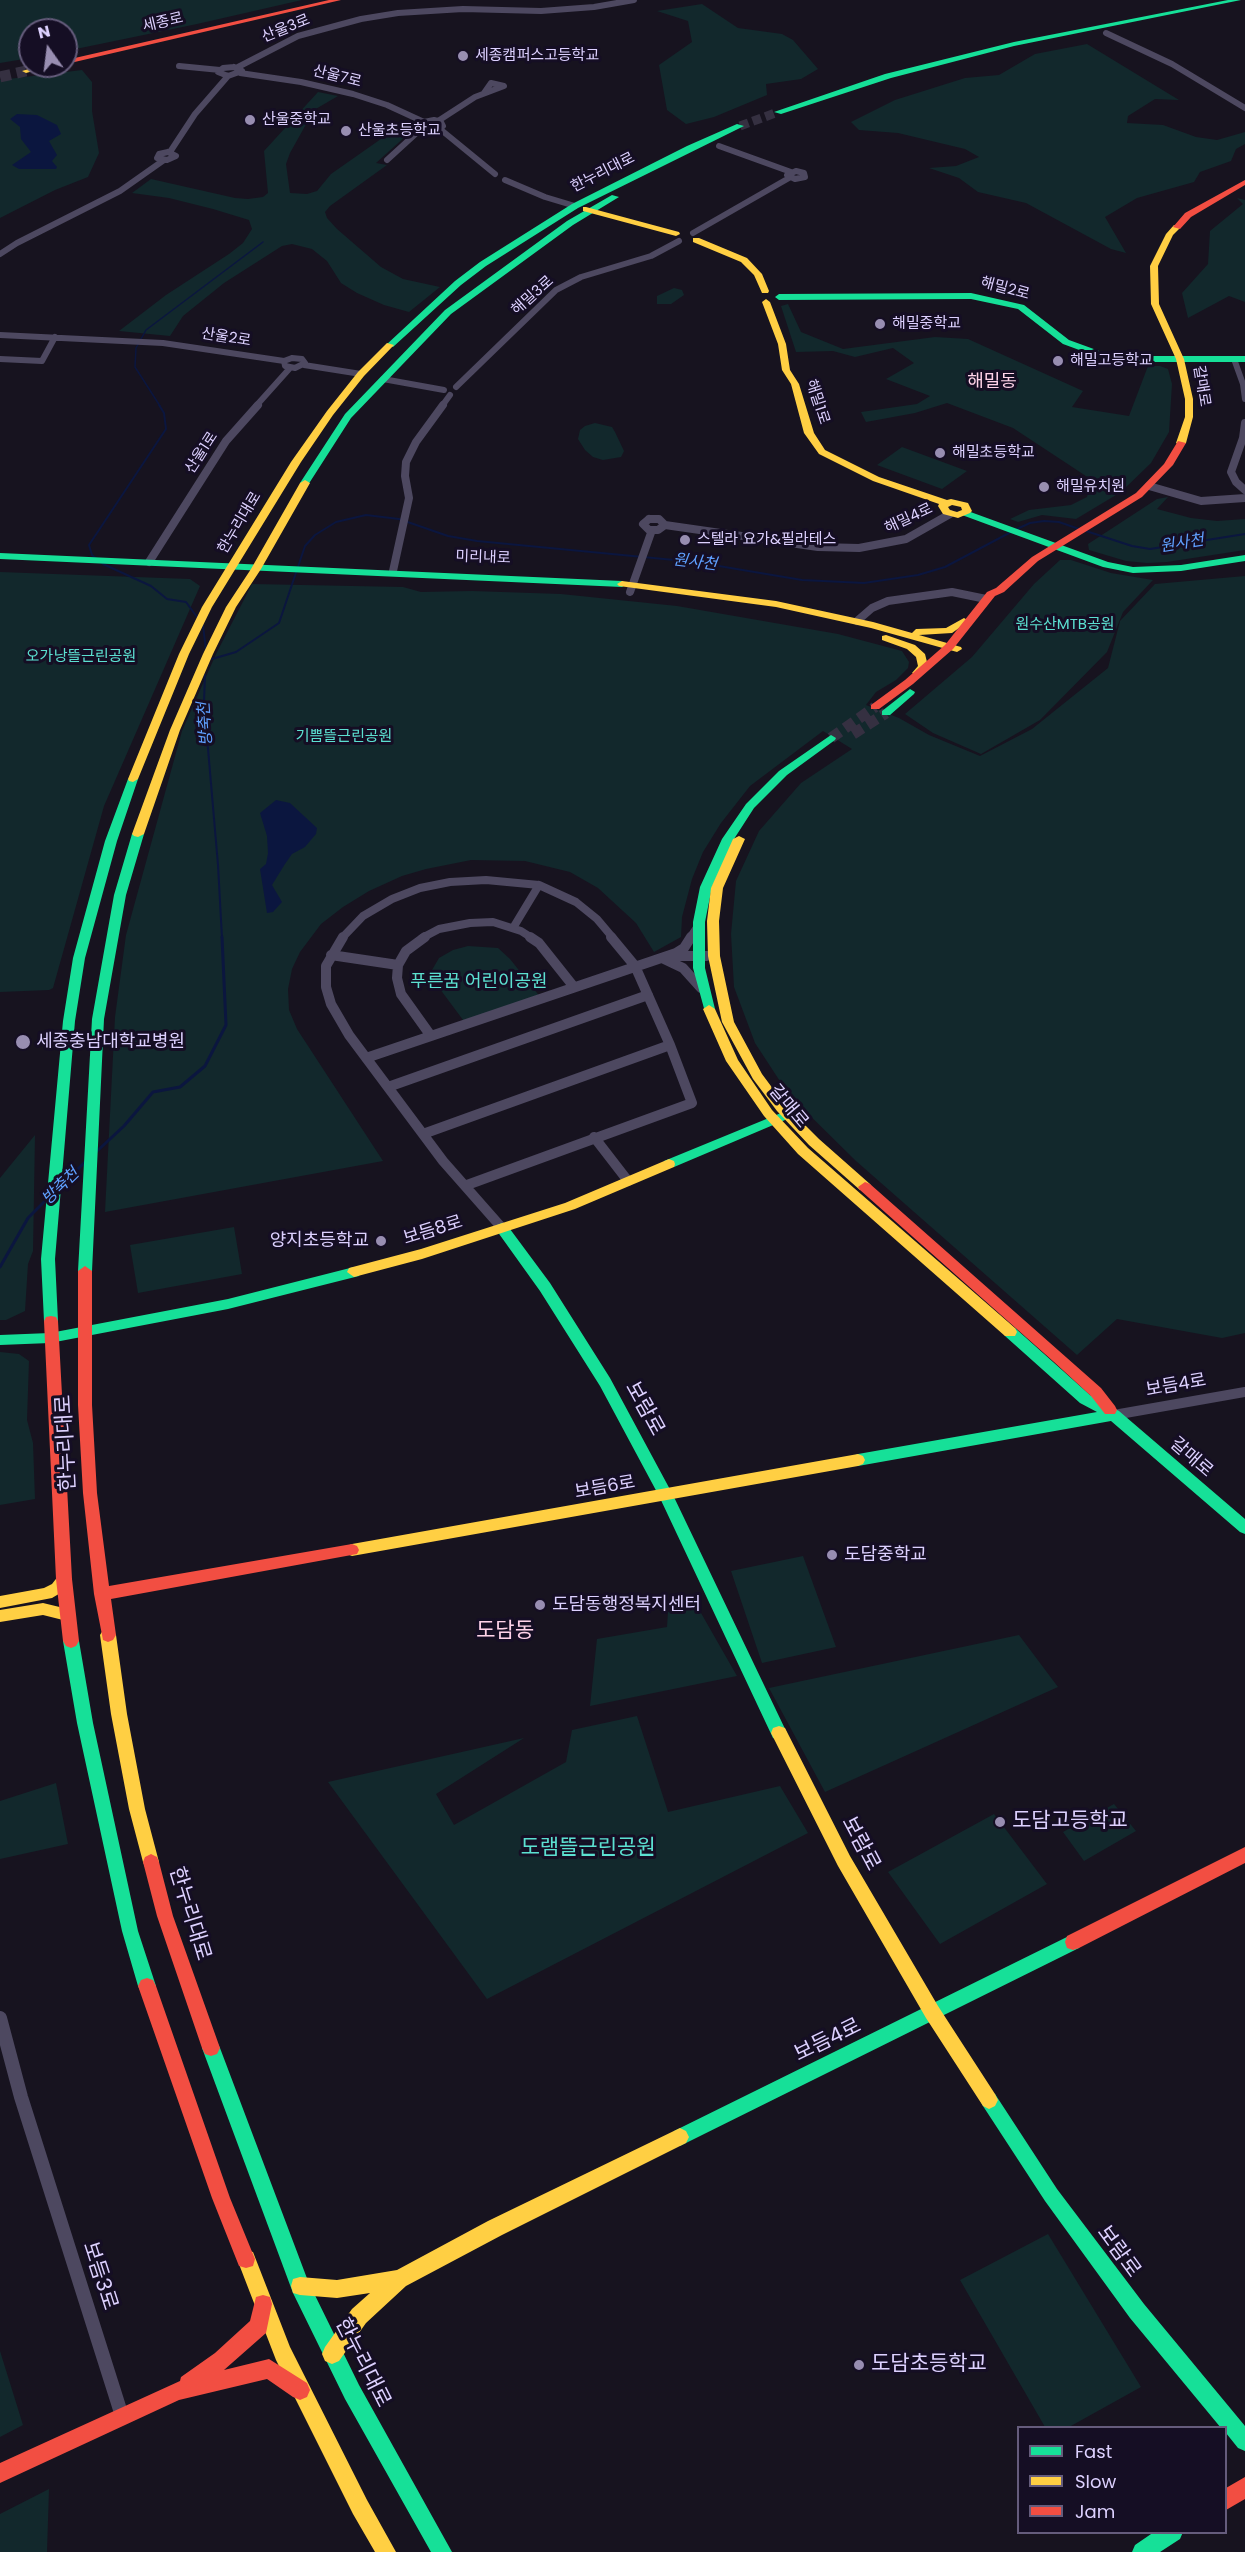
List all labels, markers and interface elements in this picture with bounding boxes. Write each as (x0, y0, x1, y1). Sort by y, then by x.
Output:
street label: 세종로 (141, 10, 185, 36)
street label: 산울3로 (259, 11, 313, 47)
north arrow (18, 18, 78, 78)
text: N (35, 19, 53, 45)
place label: 세종캠퍼스고등학교 (475, 47, 599, 65)
marker: 세종캠퍼스고등학교 (456, 49, 470, 63)
street label: 산울7로 (311, 62, 363, 92)
place label: 산울중학교 (262, 111, 331, 129)
marker: 산울중학교 (243, 113, 257, 127)
place label: 산울초등학교 (358, 122, 441, 140)
marker: 산울초등학교 (339, 124, 353, 138)
street label: 한누리대로 (568, 149, 638, 197)
street label: 해밀3로 (508, 273, 558, 319)
street label: 해밀2로 (979, 274, 1031, 304)
place label: 해밀중학교 (892, 315, 961, 333)
marker: 해밀중학교 (873, 317, 887, 331)
street label: 산울2로 (200, 325, 252, 351)
place label: 해밀고등학교 (1070, 352, 1153, 370)
marker: 해밀고등학교 (1051, 354, 1065, 368)
street label: 갈매로 (1189, 364, 1213, 408)
district label: 해밀동 (967, 371, 1017, 393)
street label: 해밀1로 (801, 377, 833, 427)
street label: 산울1로 (182, 429, 222, 477)
place label: 해밀초등학교 (952, 444, 1035, 462)
marker: 해밀초등학교 (933, 446, 947, 460)
place label: 해밀유치원 (1056, 478, 1125, 496)
marker: 해밀유치원 (1037, 480, 1051, 494)
street label: 한누리대로 (215, 489, 265, 557)
street label: 해밀4로 (882, 500, 936, 538)
place label: 스텔라 요가&필라테스 (697, 531, 836, 549)
water label: 원사천 (1159, 531, 1205, 557)
marker: 스텔라 요가&필라테스 (678, 533, 692, 547)
street label: 미리내로 (455, 548, 511, 568)
water label: 원사천 (672, 551, 718, 575)
park label: 원수산MTB공원 (1015, 616, 1115, 634)
park label: 오가낭뜰근린공원 (26, 648, 136, 666)
water label: 방축천 (195, 701, 217, 747)
park label: 기쁨뜰근린공원 (296, 728, 392, 746)
park label: 푸른꿈 어린이공원 (410, 971, 548, 993)
place label: 세종충남대학교병원 (36, 1031, 185, 1053)
marker: 세종충남대학교병원 (14, 1033, 32, 1051)
street label: 갈매로 (764, 1081, 812, 1133)
water label: 방축천 (38, 1165, 84, 1209)
street label: 보듬8로 (401, 1212, 465, 1250)
place label: 양지초등학교 (270, 1230, 369, 1252)
marker: 양지초등학교 (374, 1234, 388, 1248)
street label: 보듬4로 (1144, 1370, 1208, 1402)
street label: 보람로 (619, 1378, 669, 1440)
street label: 한누리대로 (52, 1394, 82, 1492)
street label: 갈매로 (1165, 1434, 1217, 1482)
street label: 보듬6로 (573, 1472, 637, 1504)
place label: 도담중학교 (844, 1544, 927, 1566)
marker: 도담중학교 (825, 1548, 839, 1562)
place label: 도담동행정복지센터 (552, 1594, 701, 1616)
marker: 도담동행정복지센터 (533, 1598, 547, 1612)
district label: 도담동 (476, 1619, 534, 1645)
place label: 도담고등학교 (1012, 1809, 1128, 1835)
street label: 보람로 (835, 1812, 885, 1876)
marker: 도담고등학교 (993, 1815, 1007, 1829)
park label: 도램뜰근린공원 (520, 1836, 656, 1862)
street label: 한누리대로 (163, 1864, 215, 1964)
street label: 보듬4로 (790, 2014, 866, 2068)
street label: 보람로 (1091, 2221, 1145, 2283)
street label: 보듬3로 (76, 2239, 122, 2313)
street label: 한누리대로 (329, 2314, 395, 2412)
place label: 도담초등학교 (871, 2352, 987, 2378)
marker: 도담초등학교 (852, 2358, 866, 2372)
legend (1017, 2426, 1227, 2534)
text: Fast (1075, 2439, 1112, 2464)
text: Slow (1075, 2469, 1116, 2494)
text: Jam (1075, 2499, 1115, 2524)

